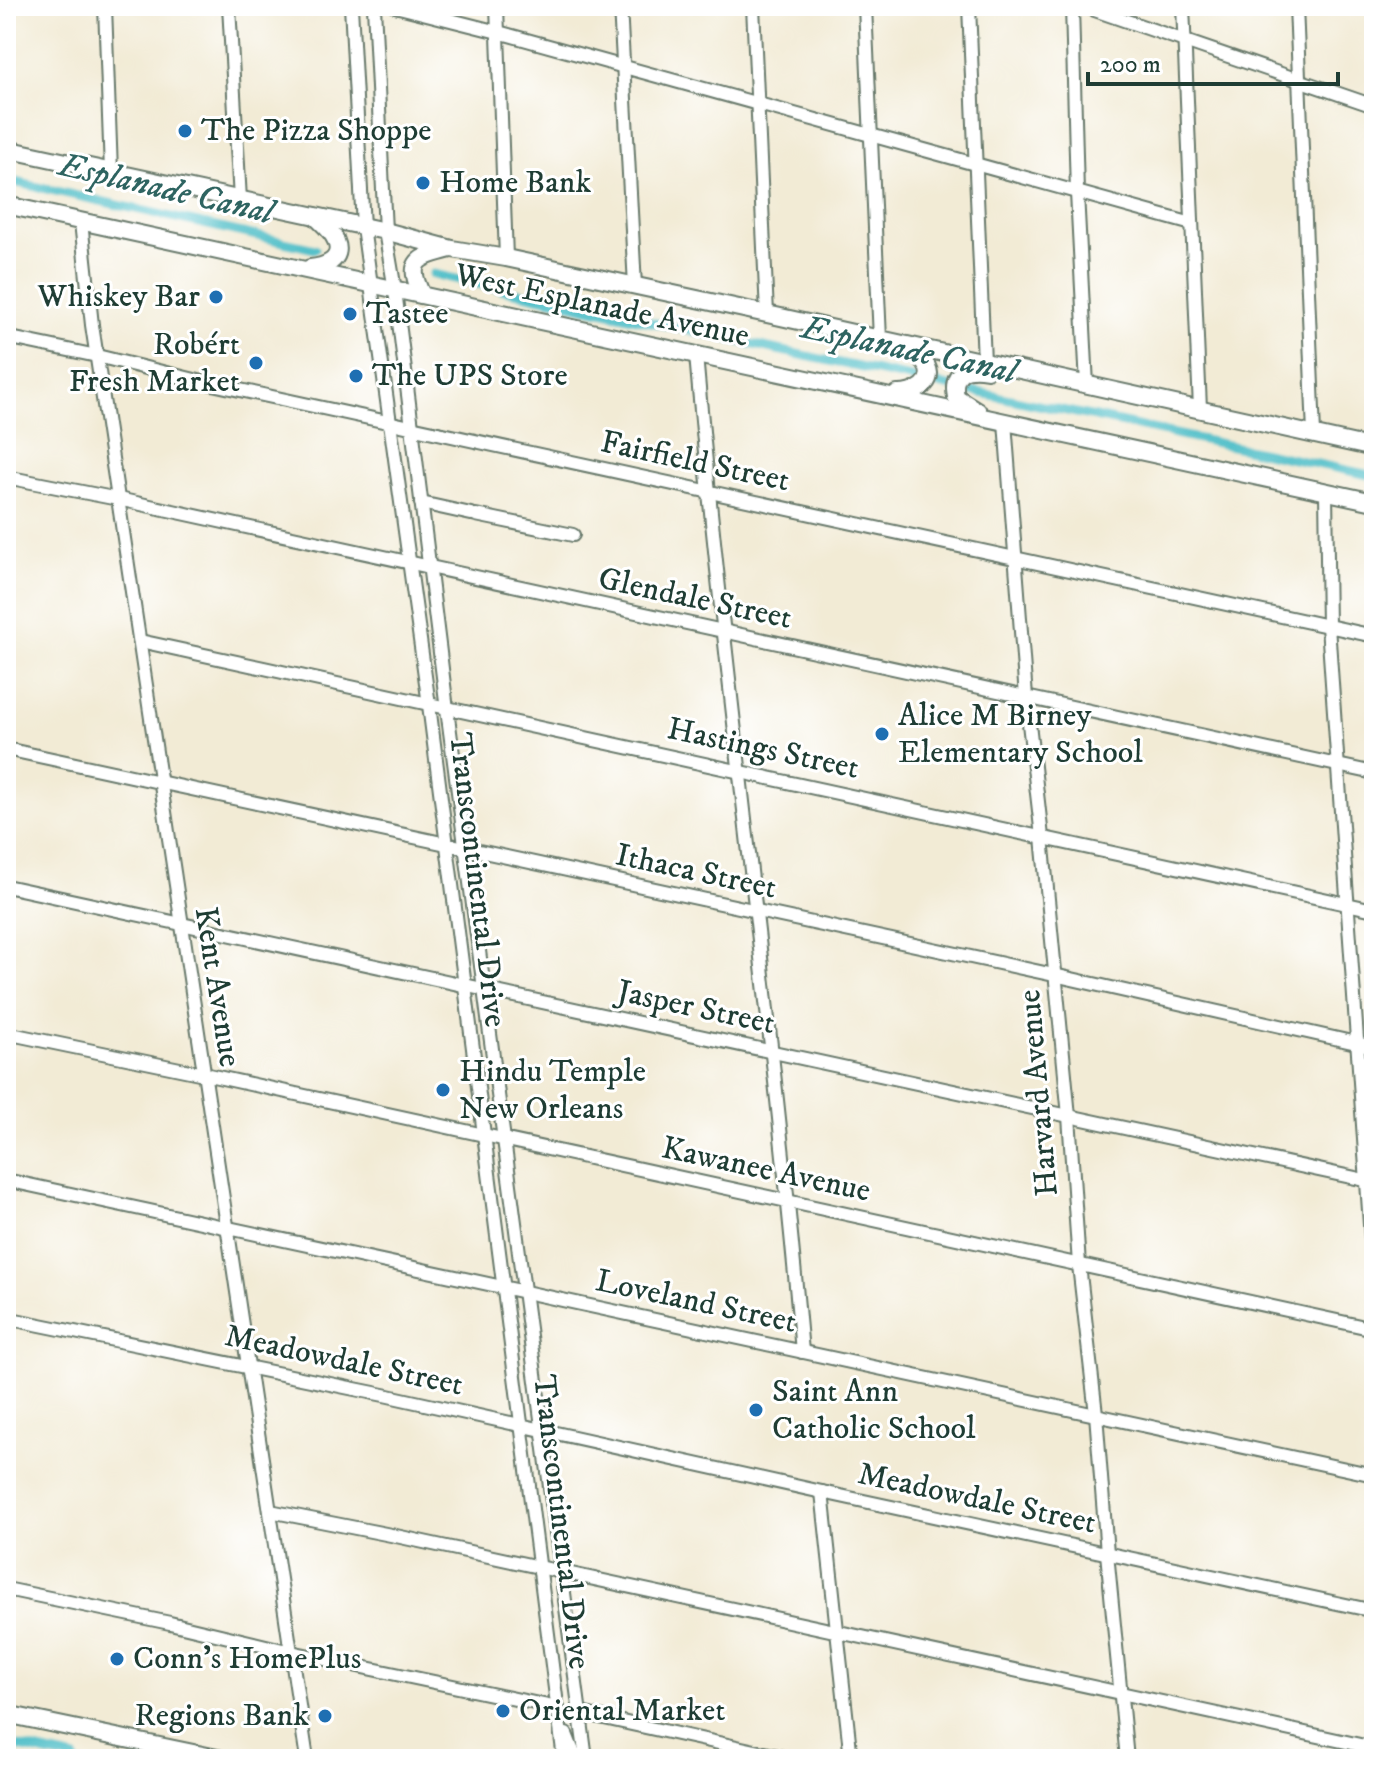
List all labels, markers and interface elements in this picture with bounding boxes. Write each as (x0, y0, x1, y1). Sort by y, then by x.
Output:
scale bar (1088, 36, 1338, 86)
text: 200 m (1100, 50, 1161, 80)
place label: The Pizza Shoppe (201, 111, 431, 151)
marker: The Pizza Shoppe (176, 122, 194, 140)
water label: Esplanade Canal (53, 143, 280, 235)
place label: Home Bank (439, 163, 592, 203)
marker: Home Bank (414, 174, 432, 192)
street label: West Esplanade Avenue (450, 255, 753, 357)
place label: Whiskey Bar (36, 277, 200, 317)
marker: Whiskey Bar (207, 288, 225, 306)
place label: Tastee (366, 294, 448, 334)
marker: Tastee (341, 305, 359, 323)
water label: Esplanade Canal (796, 306, 1023, 394)
place label: Robért Fresh Market (69, 325, 240, 402)
marker: Robért Fresh Market (247, 354, 265, 372)
place label: The UPS Store (372, 356, 568, 396)
marker: The UPS Store (347, 367, 365, 385)
street label: Fairfield Street (597, 422, 793, 502)
street label: Glendale Street (595, 559, 795, 639)
place label: Alice M Birney Elementary School (898, 696, 1143, 773)
street label: Hastings Street (663, 709, 863, 789)
marker: Alice M Birney Elementary School (873, 725, 891, 743)
street label: Transcontinental Drive (439, 731, 515, 1029)
street label: Ithaca Street (612, 835, 780, 909)
street label: Kent Avenue (185, 904, 249, 1070)
street label: Jasper Street (611, 971, 778, 1044)
street label: Harvard Avenue (1010, 988, 1068, 1198)
place label: Hindu Temple New Orleans (459, 1052, 646, 1129)
marker: Hindu Temple New Orleans (434, 1081, 452, 1099)
street label: Kawanee Avenue (658, 1128, 874, 1212)
street label: Loveland Street (592, 1261, 800, 1343)
street label: Meadowdale Street (221, 1316, 467, 1406)
place label: Saint Ann Catholic School (772, 1372, 976, 1449)
street label: Transcontinental Drive (523, 1373, 599, 1671)
marker: Saint Ann Catholic School (747, 1401, 765, 1419)
street label: Meadowdale Street (854, 1454, 1100, 1544)
place label: Conn's HomePlus (133, 1639, 361, 1679)
marker: Conn's HomePlus (108, 1650, 126, 1668)
place label: Oriental Market (519, 1691, 726, 1731)
place label: Regions Bank (135, 1696, 309, 1736)
marker: Oriental Market (494, 1702, 512, 1720)
marker: Regions Bank (316, 1707, 334, 1725)

